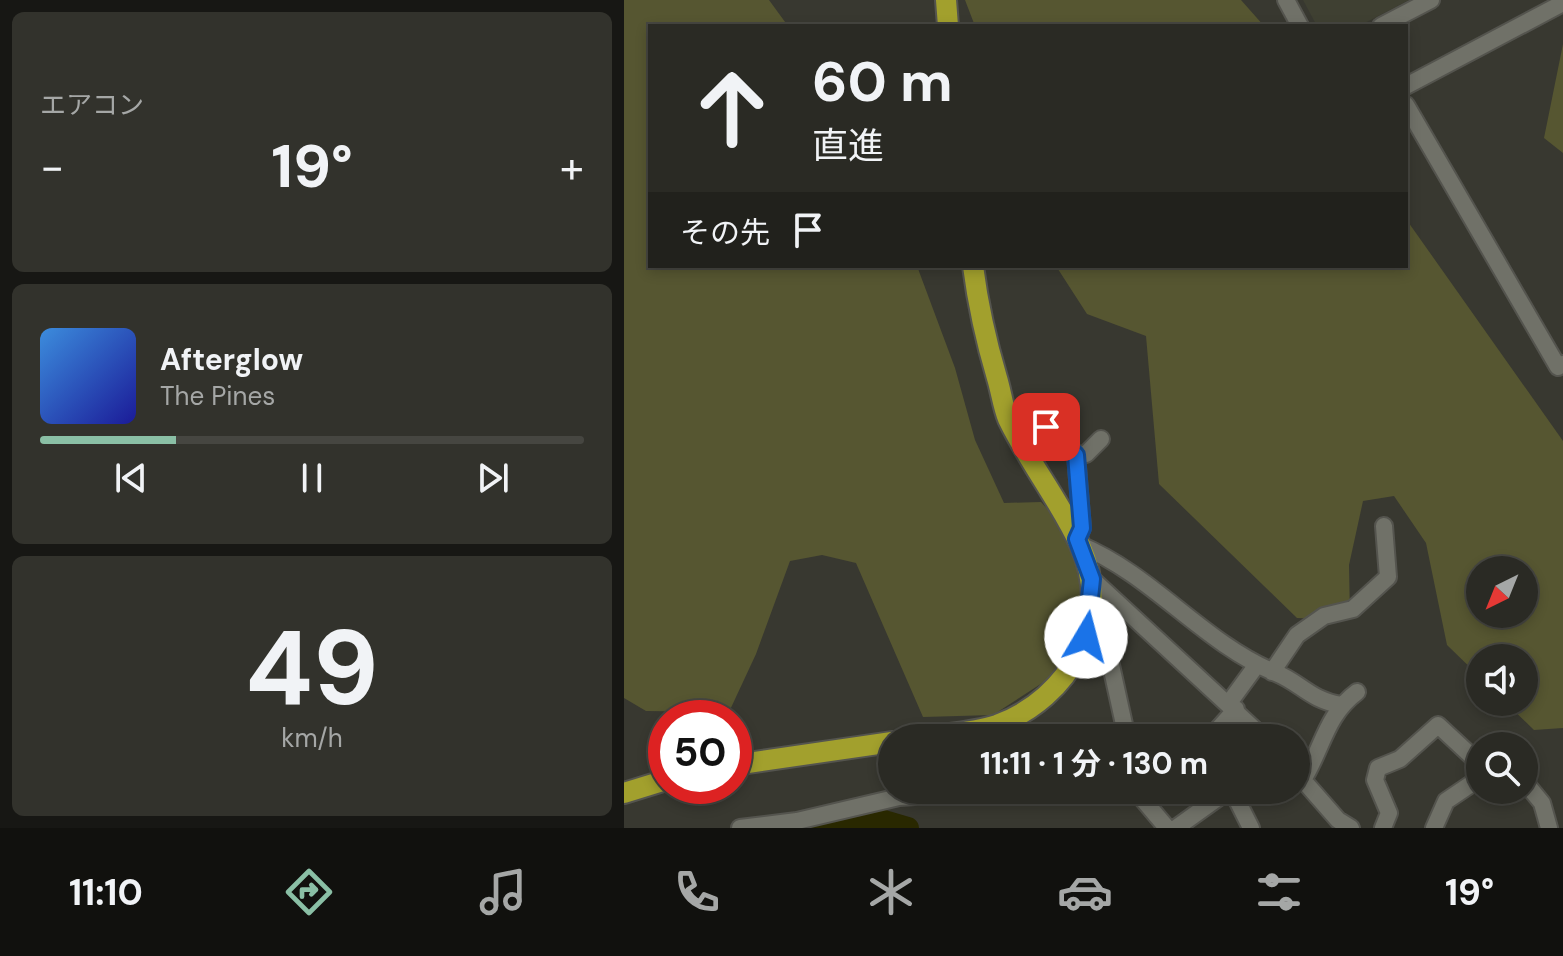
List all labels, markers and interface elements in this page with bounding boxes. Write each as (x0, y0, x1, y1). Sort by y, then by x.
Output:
text: 60 m (812, 45, 953, 118)
icon: ahead (680, 56, 784, 160)
text: エアコン (40, 88, 144, 122)
text: 直進 (812, 122, 884, 169)
text: 19° (271, 127, 353, 206)
text: − (40, 138, 64, 196)
text: + (560, 138, 584, 196)
icon: arrive (786, 208, 830, 252)
text: その先 (680, 213, 770, 252)
text: Afterglow (160, 340, 303, 379)
text: The Pines (160, 379, 275, 413)
pin (1012, 393, 1080, 461)
icon: arrive (1024, 405, 1068, 449)
icon: previous (109, 456, 153, 500)
icon: pause (290, 456, 334, 500)
icon: next (471, 456, 515, 500)
north arrow (1466, 556, 1538, 628)
map controls (1466, 556, 1538, 804)
position arrow (1044, 595, 1128, 679)
text: 49 (245, 601, 379, 736)
button: sound (1466, 644, 1538, 716)
speed limit sign: 50 (648, 700, 752, 804)
text: km/h (281, 721, 343, 755)
button: search (1466, 732, 1538, 804)
text: 11:11 · 1 分 · 130 m (980, 744, 1208, 783)
icon: directions (281, 864, 337, 920)
icon: music (475, 864, 531, 920)
icon: phone (669, 864, 725, 920)
icon: climate (863, 864, 919, 920)
icon: car (1057, 864, 1113, 920)
icon: filters (1251, 864, 1307, 920)
text: 11:10 (69, 869, 143, 916)
text: 19° (1445, 869, 1494, 916)

